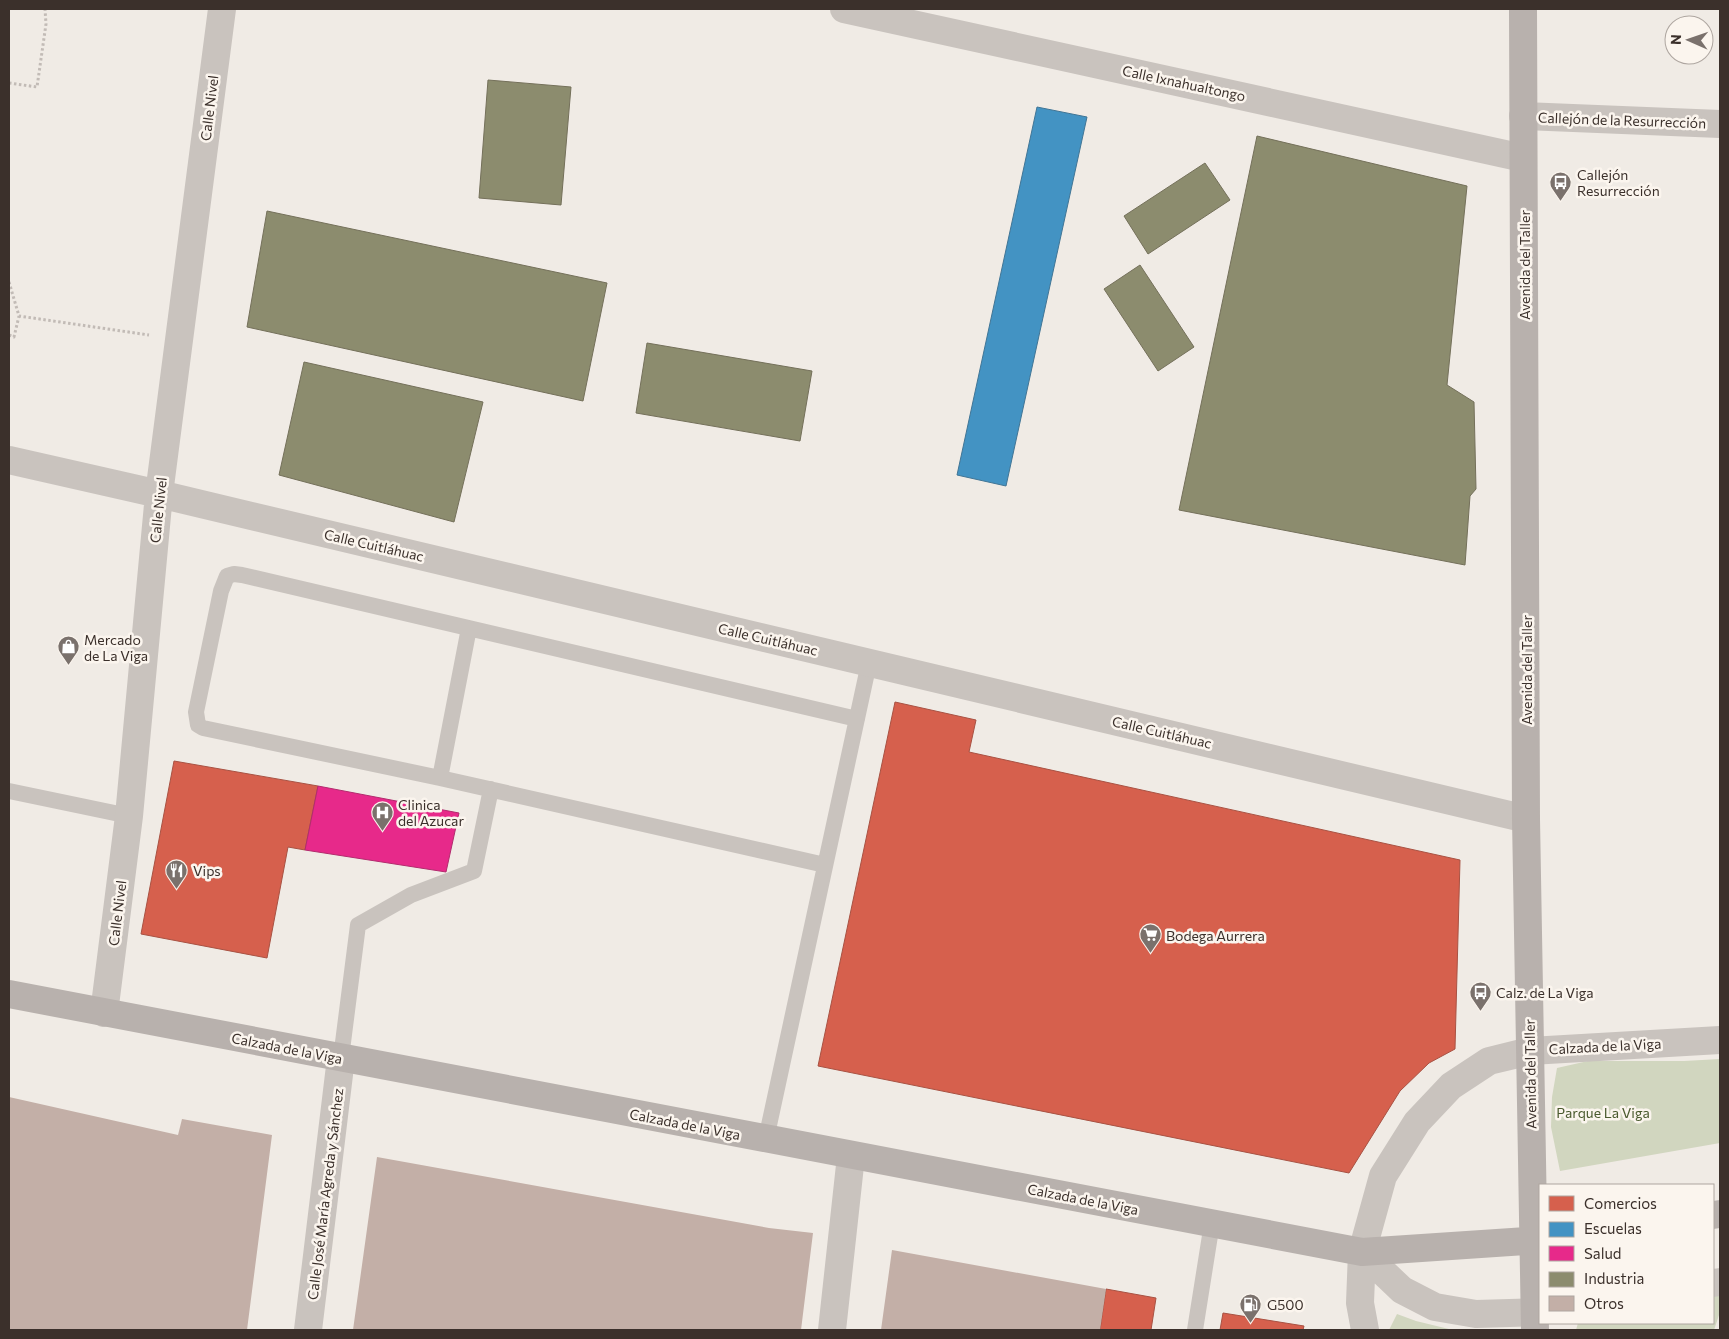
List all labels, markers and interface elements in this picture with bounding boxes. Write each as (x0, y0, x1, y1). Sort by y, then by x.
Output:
north arrow (1664, 15, 1714, 65)
text: N (1667, 34, 1684, 45)
street label: Calle Ixnahualtongo (1121, 62, 1247, 104)
street label: Calle Nivel (197, 74, 221, 142)
street label: Callejón de la Resurrección (1538, 109, 1706, 131)
place label: Callejón Resurrección (1577, 166, 1660, 199)
bus stop icon: Callejón Resurrección (1549, 170, 1573, 201)
street label: Avenida del Taller (1516, 210, 1533, 320)
street label: Calle Nivel (146, 476, 170, 544)
street label: Calle Cuitláhuac (323, 525, 426, 565)
street label: Avenida del Taller (1518, 615, 1535, 725)
street label: Calle Cuitláhuac (717, 619, 820, 659)
place label: Mercado de La Viga (84, 631, 148, 664)
shop icon: Mercado de La Viga (56, 635, 80, 666)
street label: Calle Cuitláhuac (1111, 712, 1214, 752)
place label: Clinica del Azucar (398, 796, 464, 829)
hospital icon: Clinica del Azucar (370, 800, 394, 831)
restaurant icon: Vips (165, 858, 189, 889)
place label: Vips (193, 862, 221, 879)
street label: Calle Nivel (105, 879, 129, 947)
supermarket icon: Bodega Aurrera (1138, 923, 1162, 954)
place label: Bodega Aurrera (1166, 927, 1265, 944)
bus stop icon: Calz. de La Viga (1468, 980, 1492, 1011)
place label: Calz. de La Viga (1496, 984, 1594, 1001)
street label: Avenida del Taller (1521, 1018, 1539, 1129)
street label: Calzada de la Viga (230, 1029, 344, 1067)
street label: Calzada de la Viga (1548, 1035, 1662, 1057)
street label: Calle José María Agreda y Sánchez (304, 1087, 346, 1301)
park label: Parque La Viga (1556, 1104, 1650, 1121)
street label: Calzada de la Viga (628, 1105, 742, 1143)
street label: Calzada de la Viga (1026, 1180, 1140, 1218)
legend (1539, 1184, 1714, 1324)
text: Comercios (1584, 1194, 1657, 1212)
text: Escuelas (1584, 1219, 1642, 1237)
text: Salud (1584, 1244, 1622, 1262)
text: Industria (1584, 1269, 1644, 1287)
fuel station icon: G500 (1239, 1292, 1263, 1323)
text: Otros (1584, 1294, 1624, 1312)
place label: G500 (1267, 1296, 1304, 1313)

